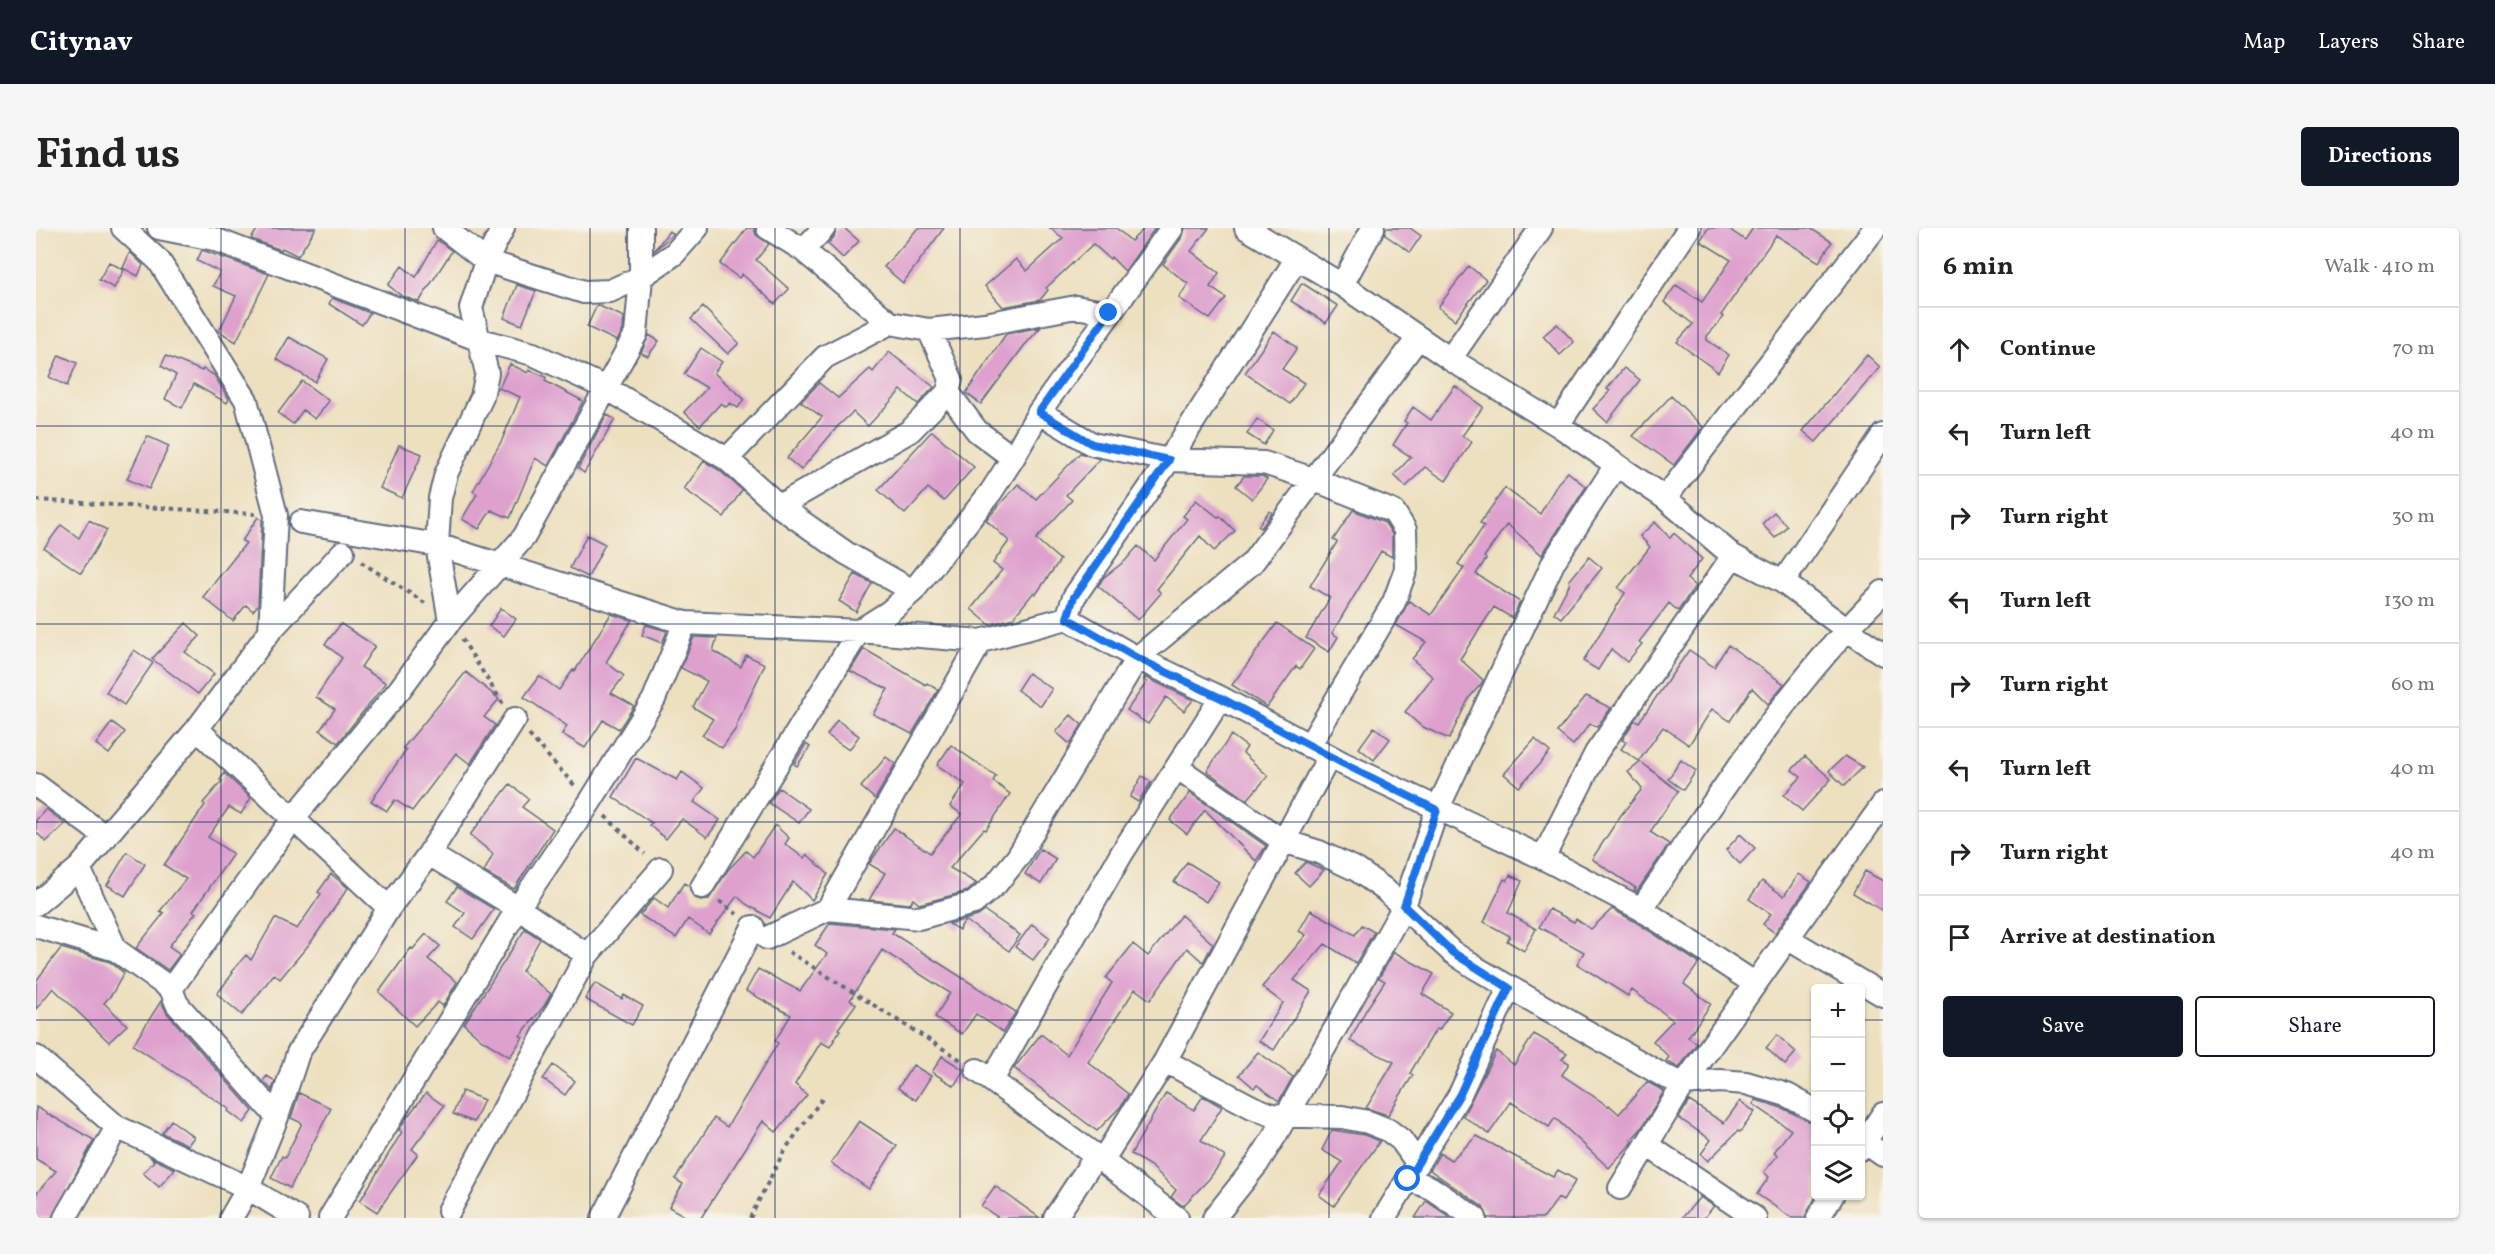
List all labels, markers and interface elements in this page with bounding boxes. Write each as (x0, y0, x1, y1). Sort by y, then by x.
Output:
text: Citynav (30, 23, 133, 62)
text: Map (2243, 28, 2285, 57)
text: Layers (2318, 28, 2379, 57)
text: Share (2412, 28, 2465, 57)
text: Find us (36, 127, 180, 186)
button: Directions (2301, 127, 2459, 186)
text: 6 min (1943, 249, 2014, 285)
text: Walk · 410 m (2324, 253, 2435, 281)
route end (1095, 299, 1121, 325)
icon: ahead (1943, 333, 1976, 366)
text: Continue (2000, 334, 2096, 365)
text: 70 m (2392, 335, 2435, 363)
icon: left (1943, 417, 1976, 450)
text: Turn left (2000, 418, 2091, 449)
text: 40 m (2390, 419, 2435, 447)
icon: right (1943, 501, 1976, 534)
text: Turn right (2000, 502, 2108, 533)
text: 30 m (2391, 503, 2435, 531)
icon: left (1943, 585, 1976, 618)
text: Turn left (2000, 586, 2091, 617)
text: 130 m (2384, 587, 2435, 615)
icon: right (1943, 669, 1976, 702)
text: Turn right (2000, 670, 2108, 701)
text: 60 m (2391, 671, 2435, 699)
icon: left (1943, 753, 1976, 786)
text: Turn left (2000, 754, 2091, 785)
text: 40 m (2390, 755, 2435, 783)
icon: right (1943, 837, 1976, 870)
text: Turn right (2000, 838, 2108, 869)
text: 40 m (2390, 839, 2435, 867)
icon: arrive (1943, 921, 1976, 954)
text: Arrive at destination (2000, 922, 2216, 953)
map controls (1811, 984, 1865, 1200)
button: + (1811, 984, 1865, 1038)
button: Save (1943, 996, 2183, 1057)
button: Share (2195, 996, 2435, 1057)
button: − (1811, 1038, 1865, 1092)
button: locate (1811, 1092, 1865, 1146)
button: layers (1811, 1146, 1865, 1200)
route start (1394, 1165, 1420, 1191)

